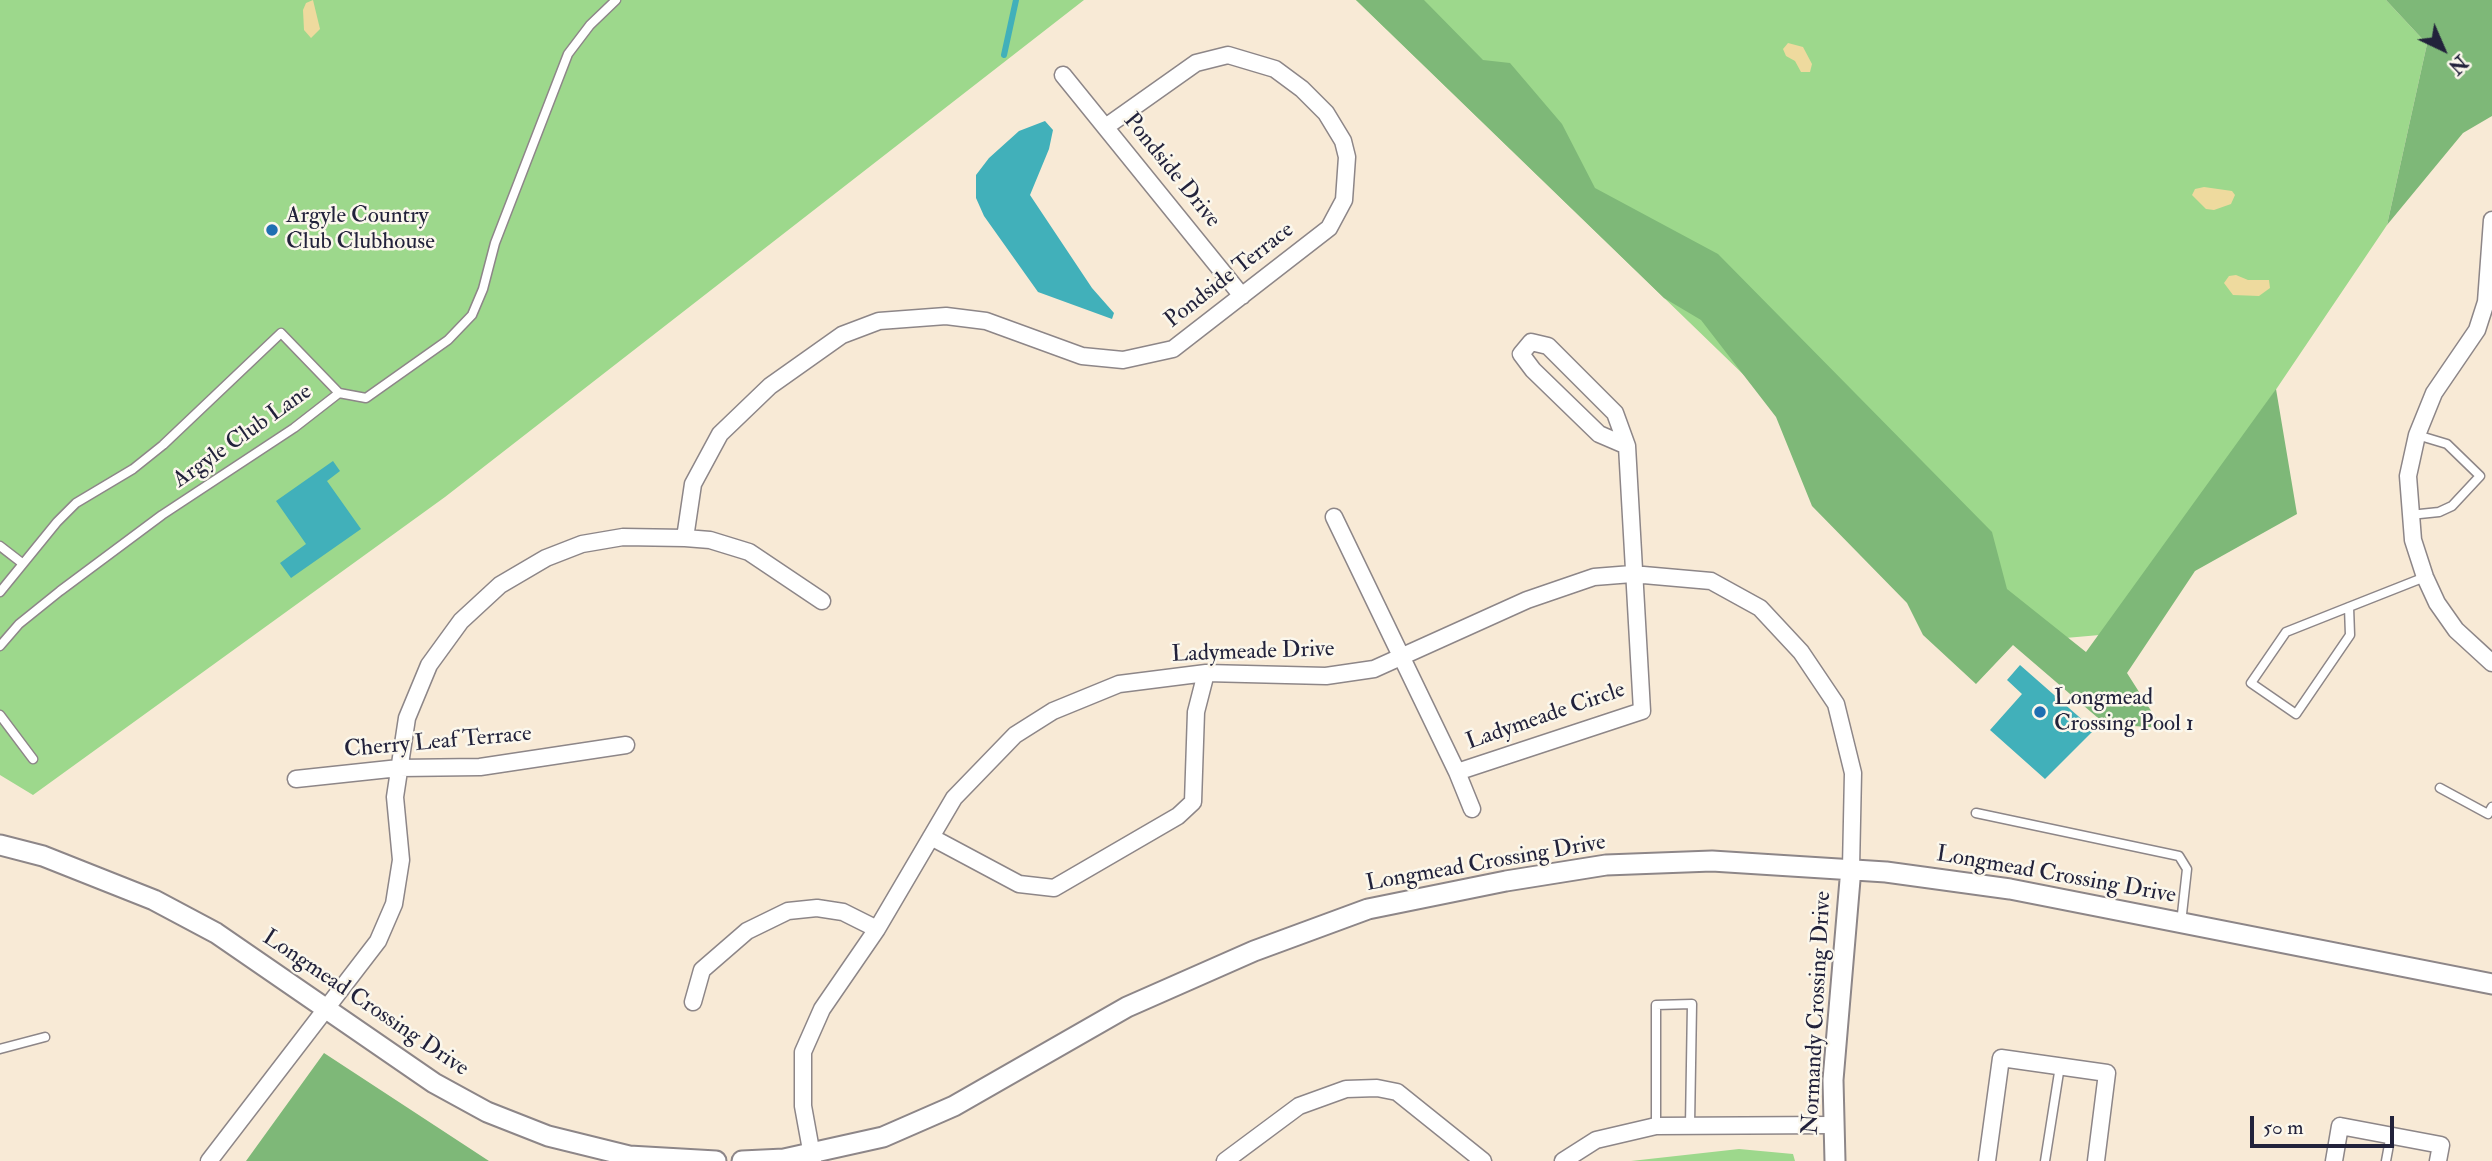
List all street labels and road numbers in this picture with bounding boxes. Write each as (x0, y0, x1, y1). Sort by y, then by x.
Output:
street label: Pondside Drive (1116, 108, 1226, 234)
street label: Pondside Terrace (1160, 217, 1300, 335)
street label: Argyle Club Lane (168, 379, 318, 495)
street label: Ladymeade Drive (1171, 636, 1335, 670)
street label: Ladymeade Circle (1463, 677, 1629, 757)
street label: Cherry Leaf Terrace (343, 721, 533, 765)
street label: Longmead Crossing Drive (1364, 829, 1608, 899)
street label: Longmead Crossing Drive (1934, 841, 2178, 911)
street label: Normandy Crossing Drive (1798, 891, 1838, 1135)
street label: Longmead Crossing Drive (257, 925, 473, 1083)

